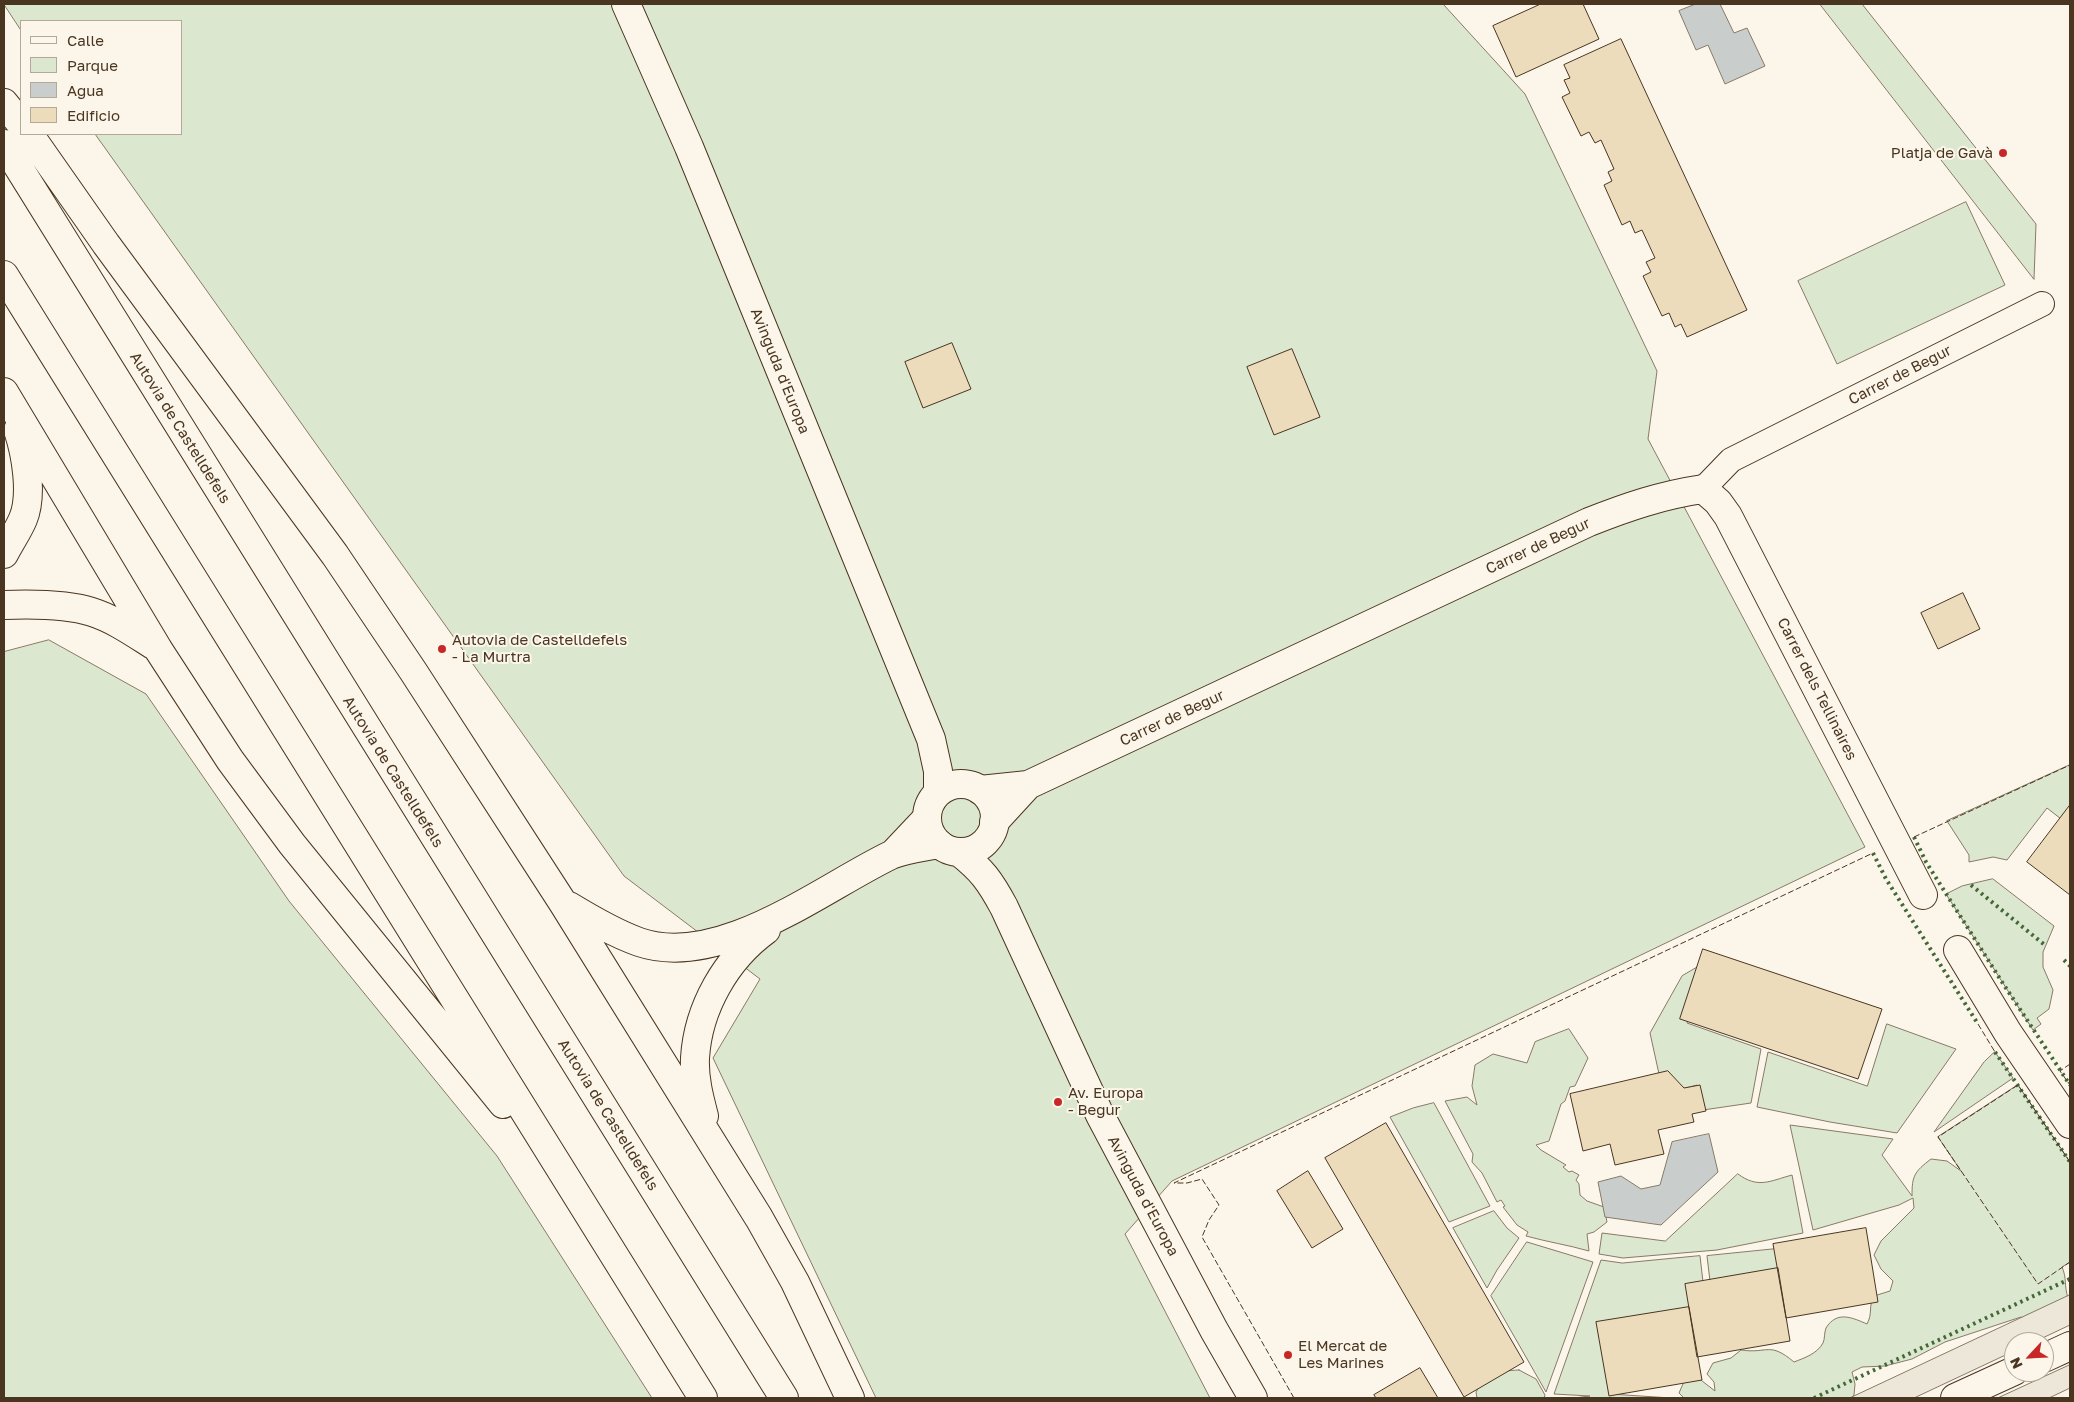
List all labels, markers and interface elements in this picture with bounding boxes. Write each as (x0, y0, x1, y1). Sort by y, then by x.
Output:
legend (20, 20, 182, 135)
text: Calle (67, 31, 104, 49)
text: Parque (67, 56, 118, 74)
text: Agua (67, 81, 104, 99)
text: Edificio (67, 106, 120, 124)
place label: Platja de Gavà (1891, 144, 1993, 162)
marker: Platja de Gavà (1997, 147, 2009, 159)
street label: Avinguda d'Europa (747, 306, 813, 436)
street label: Carrer de Begur (1846, 341, 1954, 409)
street label: Autovia de Castelldefels (126, 349, 234, 507)
street label: Carrer de Begur (1483, 514, 1593, 578)
street label: Carrer dels Tellinaires (1773, 615, 1861, 763)
place label: Autovia de Castelldefels - La Murtra (452, 631, 627, 666)
marker: Autovia de Castelldefels - La Murtra (436, 643, 448, 655)
street label: Carrer de Begur (1117, 686, 1227, 750)
street label: Autovia de Castelldefels (339, 693, 447, 851)
street label: Autovia de Castelldefels (554, 1036, 662, 1194)
place label: Av. Europa - Begur (1068, 1084, 1144, 1119)
marker: Av. Europa - Begur (1052, 1096, 1064, 1108)
street label: Avinguda d'Europa (1104, 1133, 1182, 1259)
north arrow (2004, 1332, 2054, 1382)
place label: El Mercat de Les Marines (1298, 1337, 1387, 1372)
marker: El Mercat de Les Marines (1282, 1349, 1294, 1361)
text: N (2006, 1355, 2026, 1372)

